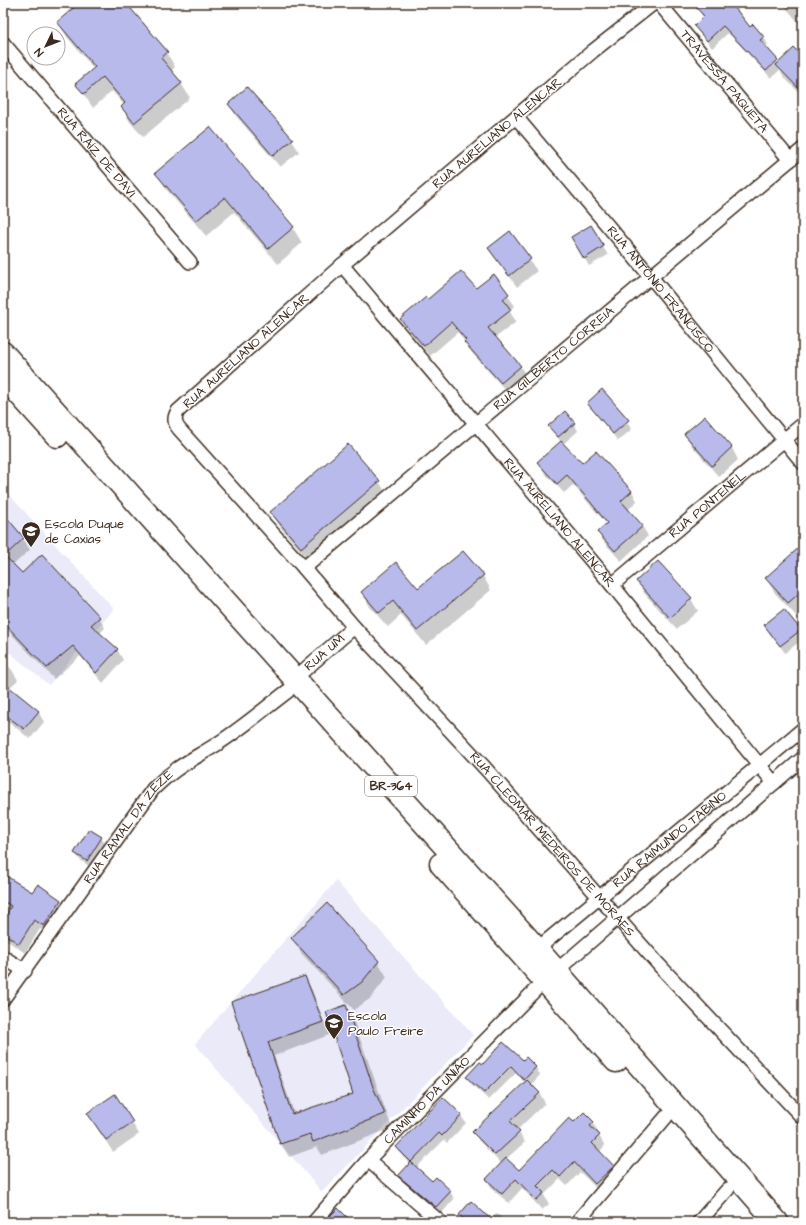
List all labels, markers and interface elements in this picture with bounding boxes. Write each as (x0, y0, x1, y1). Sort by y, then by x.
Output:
north arrow (26, 26, 66, 66)
street label: TRAVESSA PAQUETA (676, 26, 773, 137)
text: N (31, 45, 47, 60)
street label: RUA AURELIANO ALENCAR (428, 73, 566, 193)
street label: RUA RAÍZ DE DAVI (53, 104, 140, 201)
street label: RUA ANTÔNIO FRANCISCO (603, 222, 719, 357)
street label: RUA AURELIANO ALENCAR (179, 289, 313, 413)
street label: RUA GILBERTO CORREIA (489, 302, 619, 414)
street label: RUA AURELIANO ALENCAR (499, 454, 619, 591)
street label: RUA PONTENEL (665, 467, 750, 542)
place label: Escola Duque de Caxias (45, 515, 124, 548)
school or university icon: Escola Duque de Caxias (20, 520, 42, 548)
street label: RUA UM (300, 630, 349, 675)
street label: RUA CLEOMAR MEDEIROS DE MORAES (466, 748, 639, 941)
street label: RUA RAMAL DA ZEZE (79, 766, 177, 887)
road number: BR-364 (365, 776, 417, 796)
street label: RUA RAIMUNDO TABINO (609, 787, 731, 892)
place label: Escola Paulo Freire (348, 1007, 423, 1040)
school or university icon: Escola Paulo Freire (323, 1012, 345, 1040)
street label: CAMINHO DA UNIÃO (379, 1052, 474, 1148)

